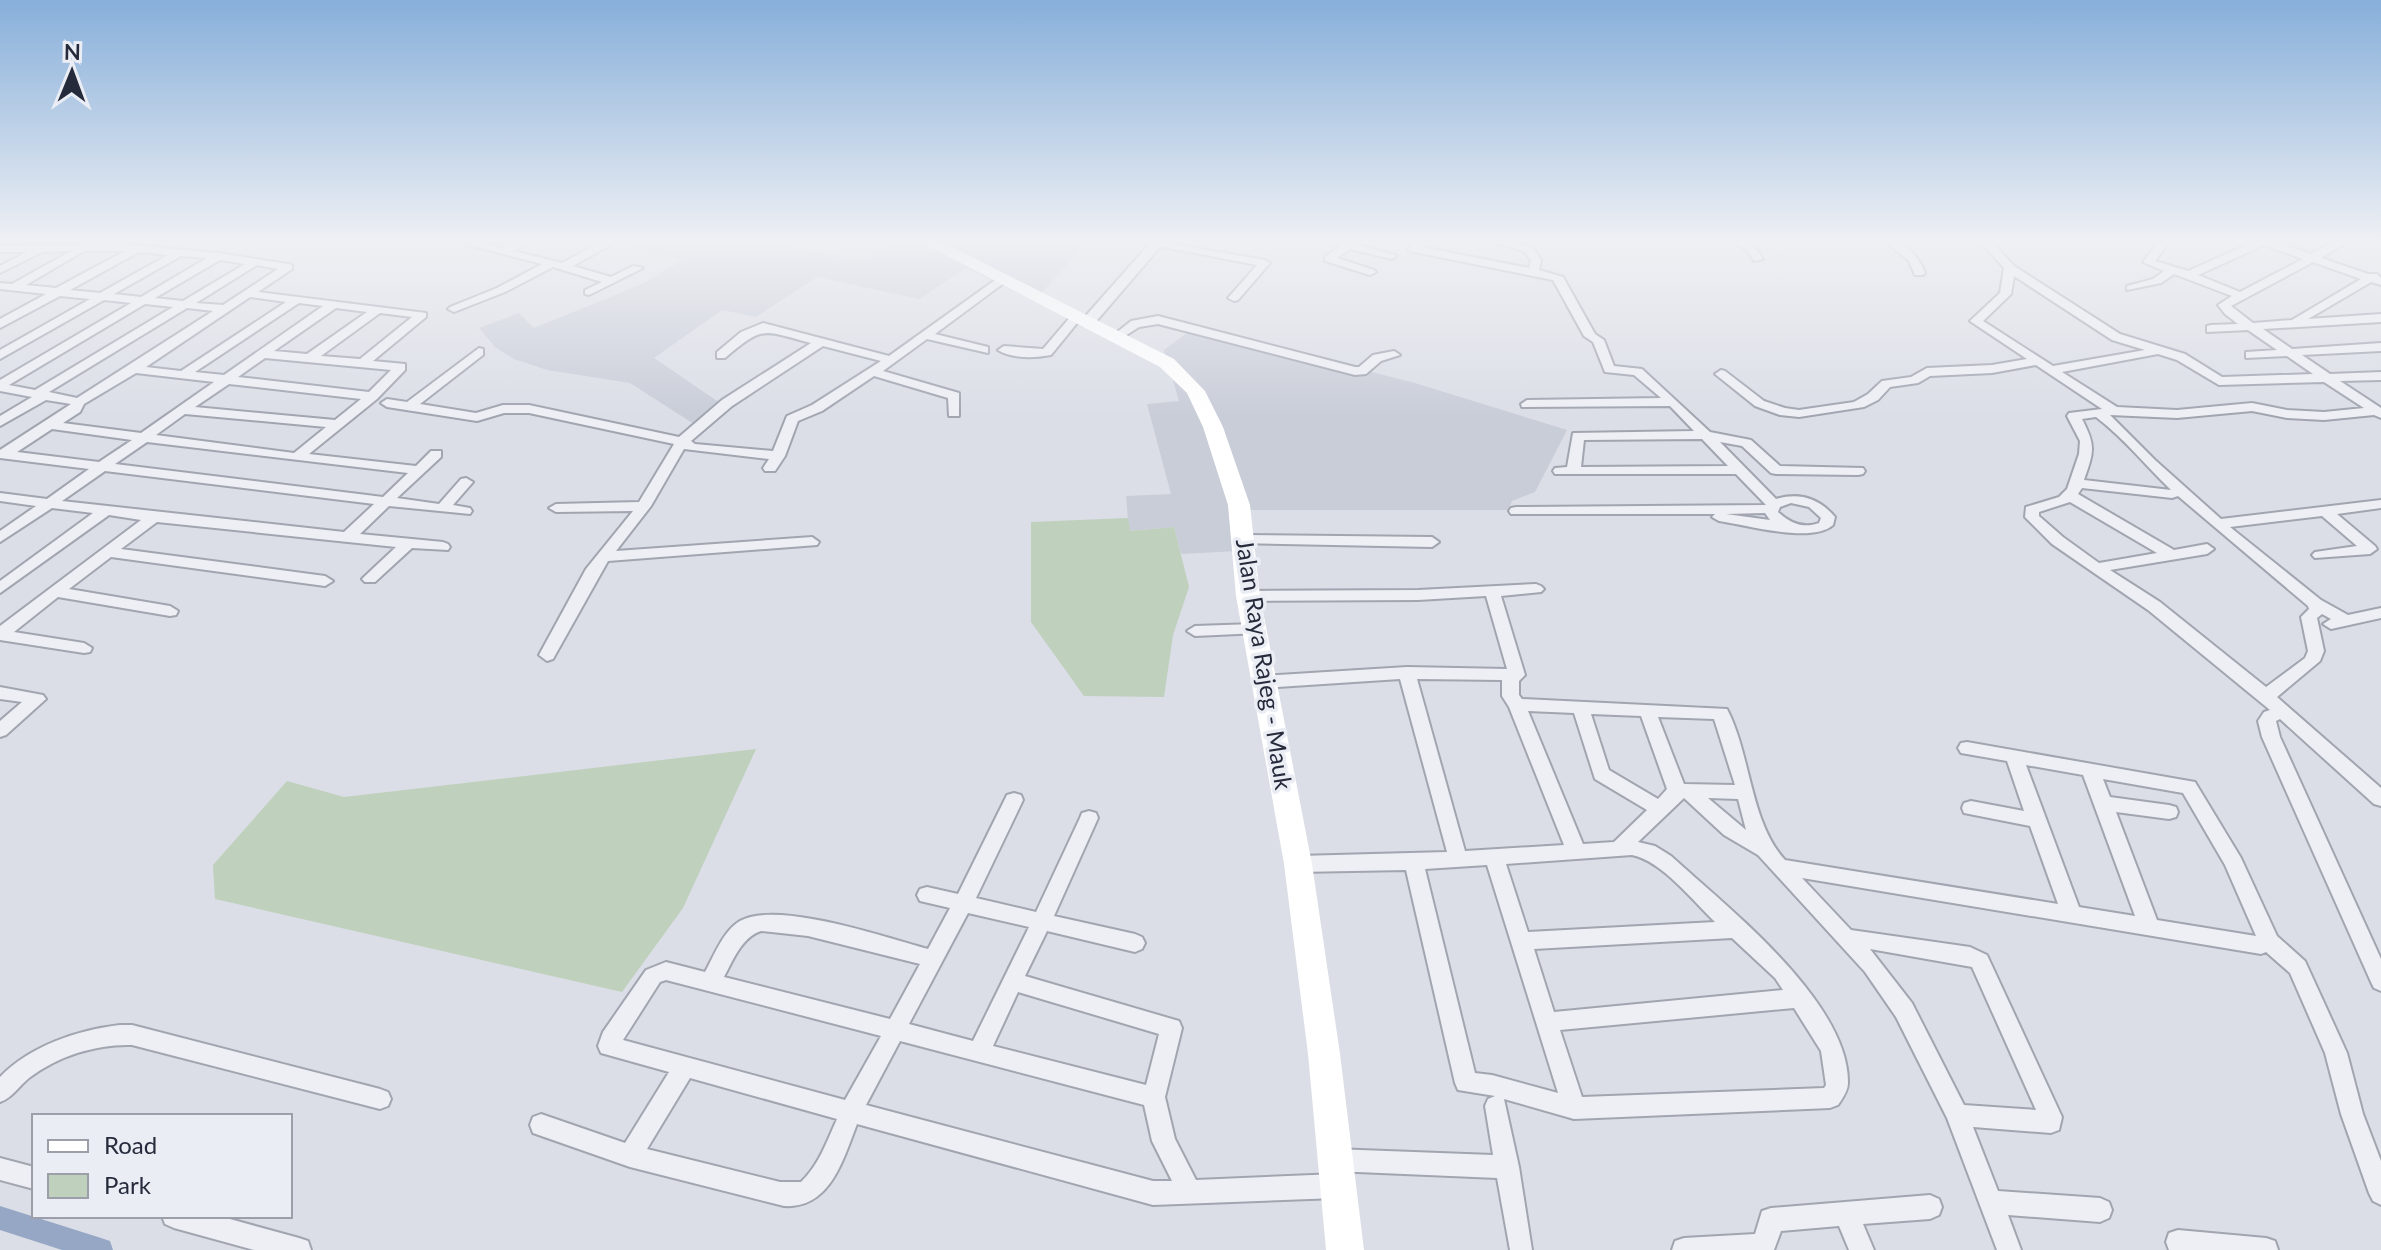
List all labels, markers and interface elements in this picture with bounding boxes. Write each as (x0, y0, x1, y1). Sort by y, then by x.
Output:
north arrow (32, 32, 112, 112)
text: N (64, 38, 81, 65)
street label: Jalan Raya Rajeg - Mauk (1231, 536, 1299, 792)
legend (32, 1114, 292, 1218)
text: Road (104, 1130, 157, 1159)
text: Park (104, 1170, 152, 1199)

